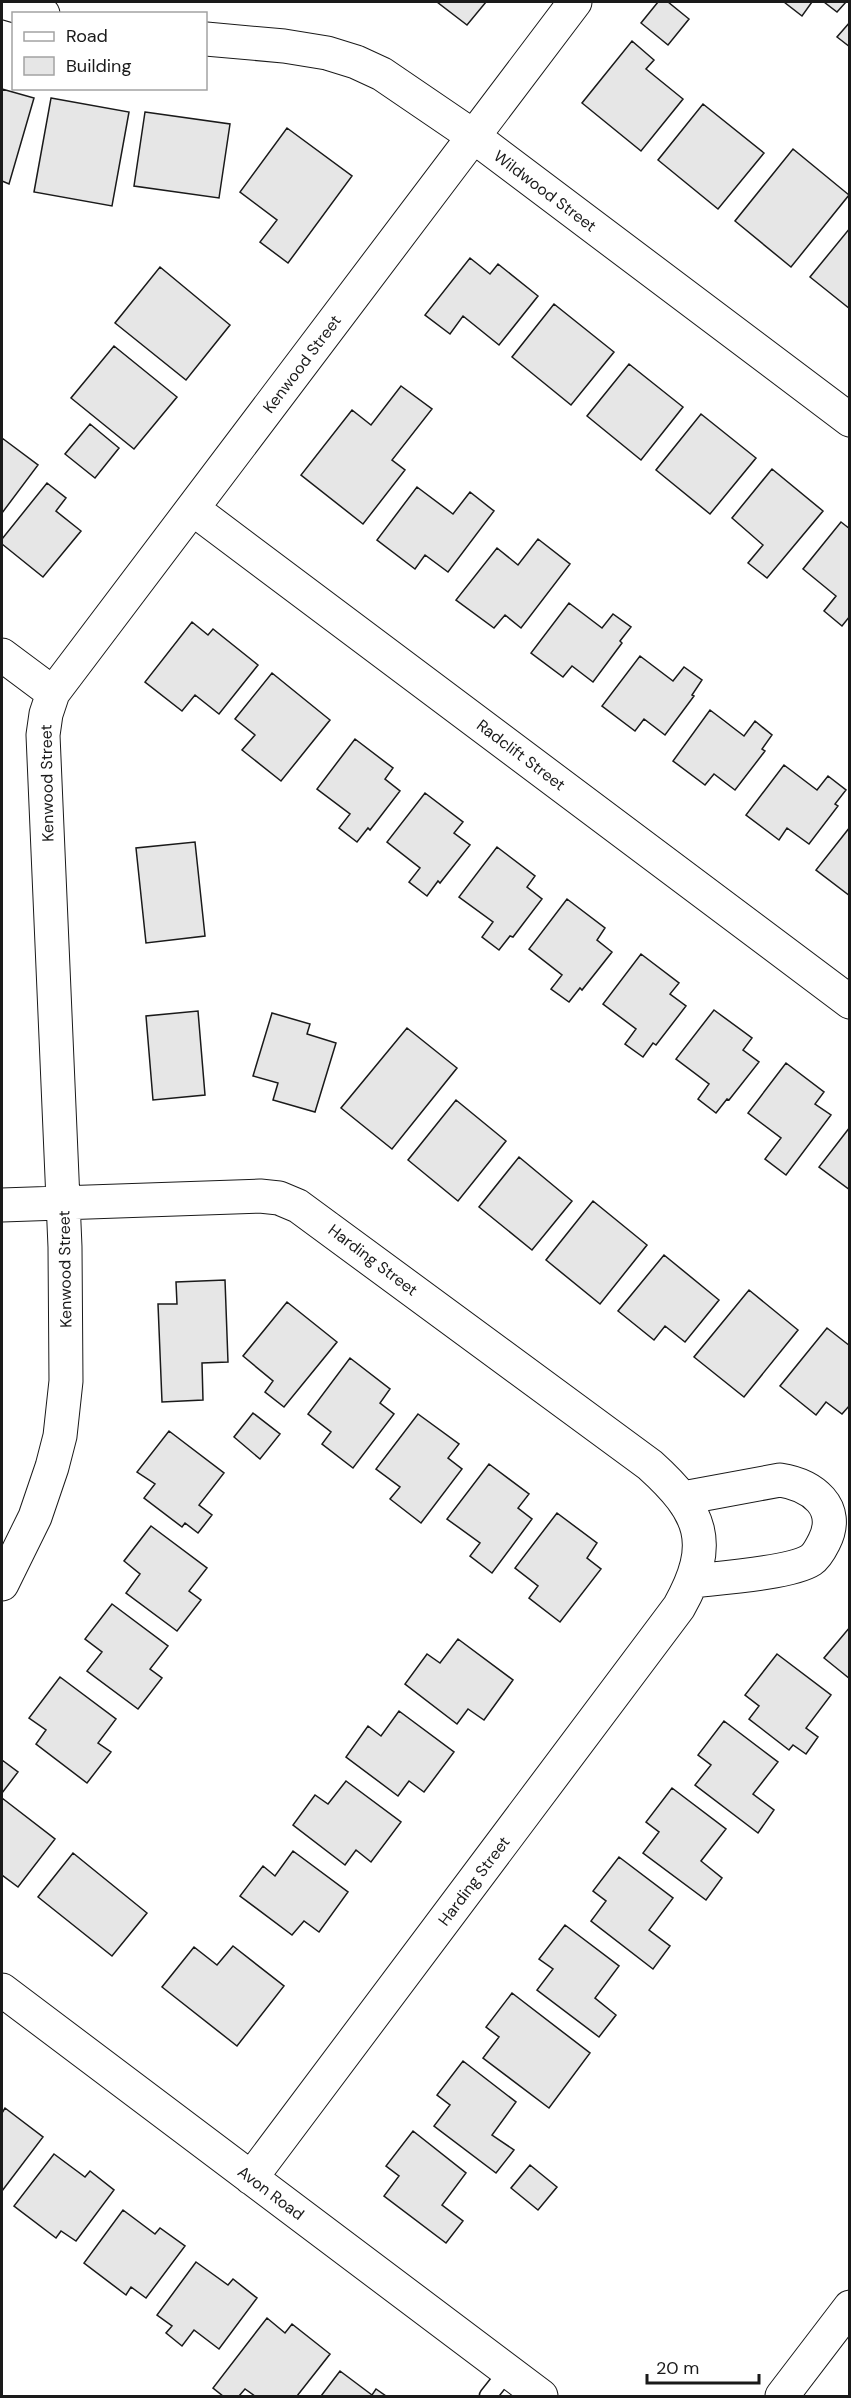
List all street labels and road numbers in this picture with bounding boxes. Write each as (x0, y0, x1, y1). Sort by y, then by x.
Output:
street label: Wildwood Street (489, 145, 601, 237)
street label: Kenwood Street (258, 311, 346, 417)
street label: Radclift Street (472, 715, 570, 795)
street label: Kenwood Street (35, 724, 59, 842)
street label: Kenwood Street (53, 1210, 77, 1328)
street label: Harding Street (324, 1219, 422, 1301)
street label: Harding Street (433, 1832, 515, 1930)
street label: Avon Road (234, 2161, 308, 2225)

